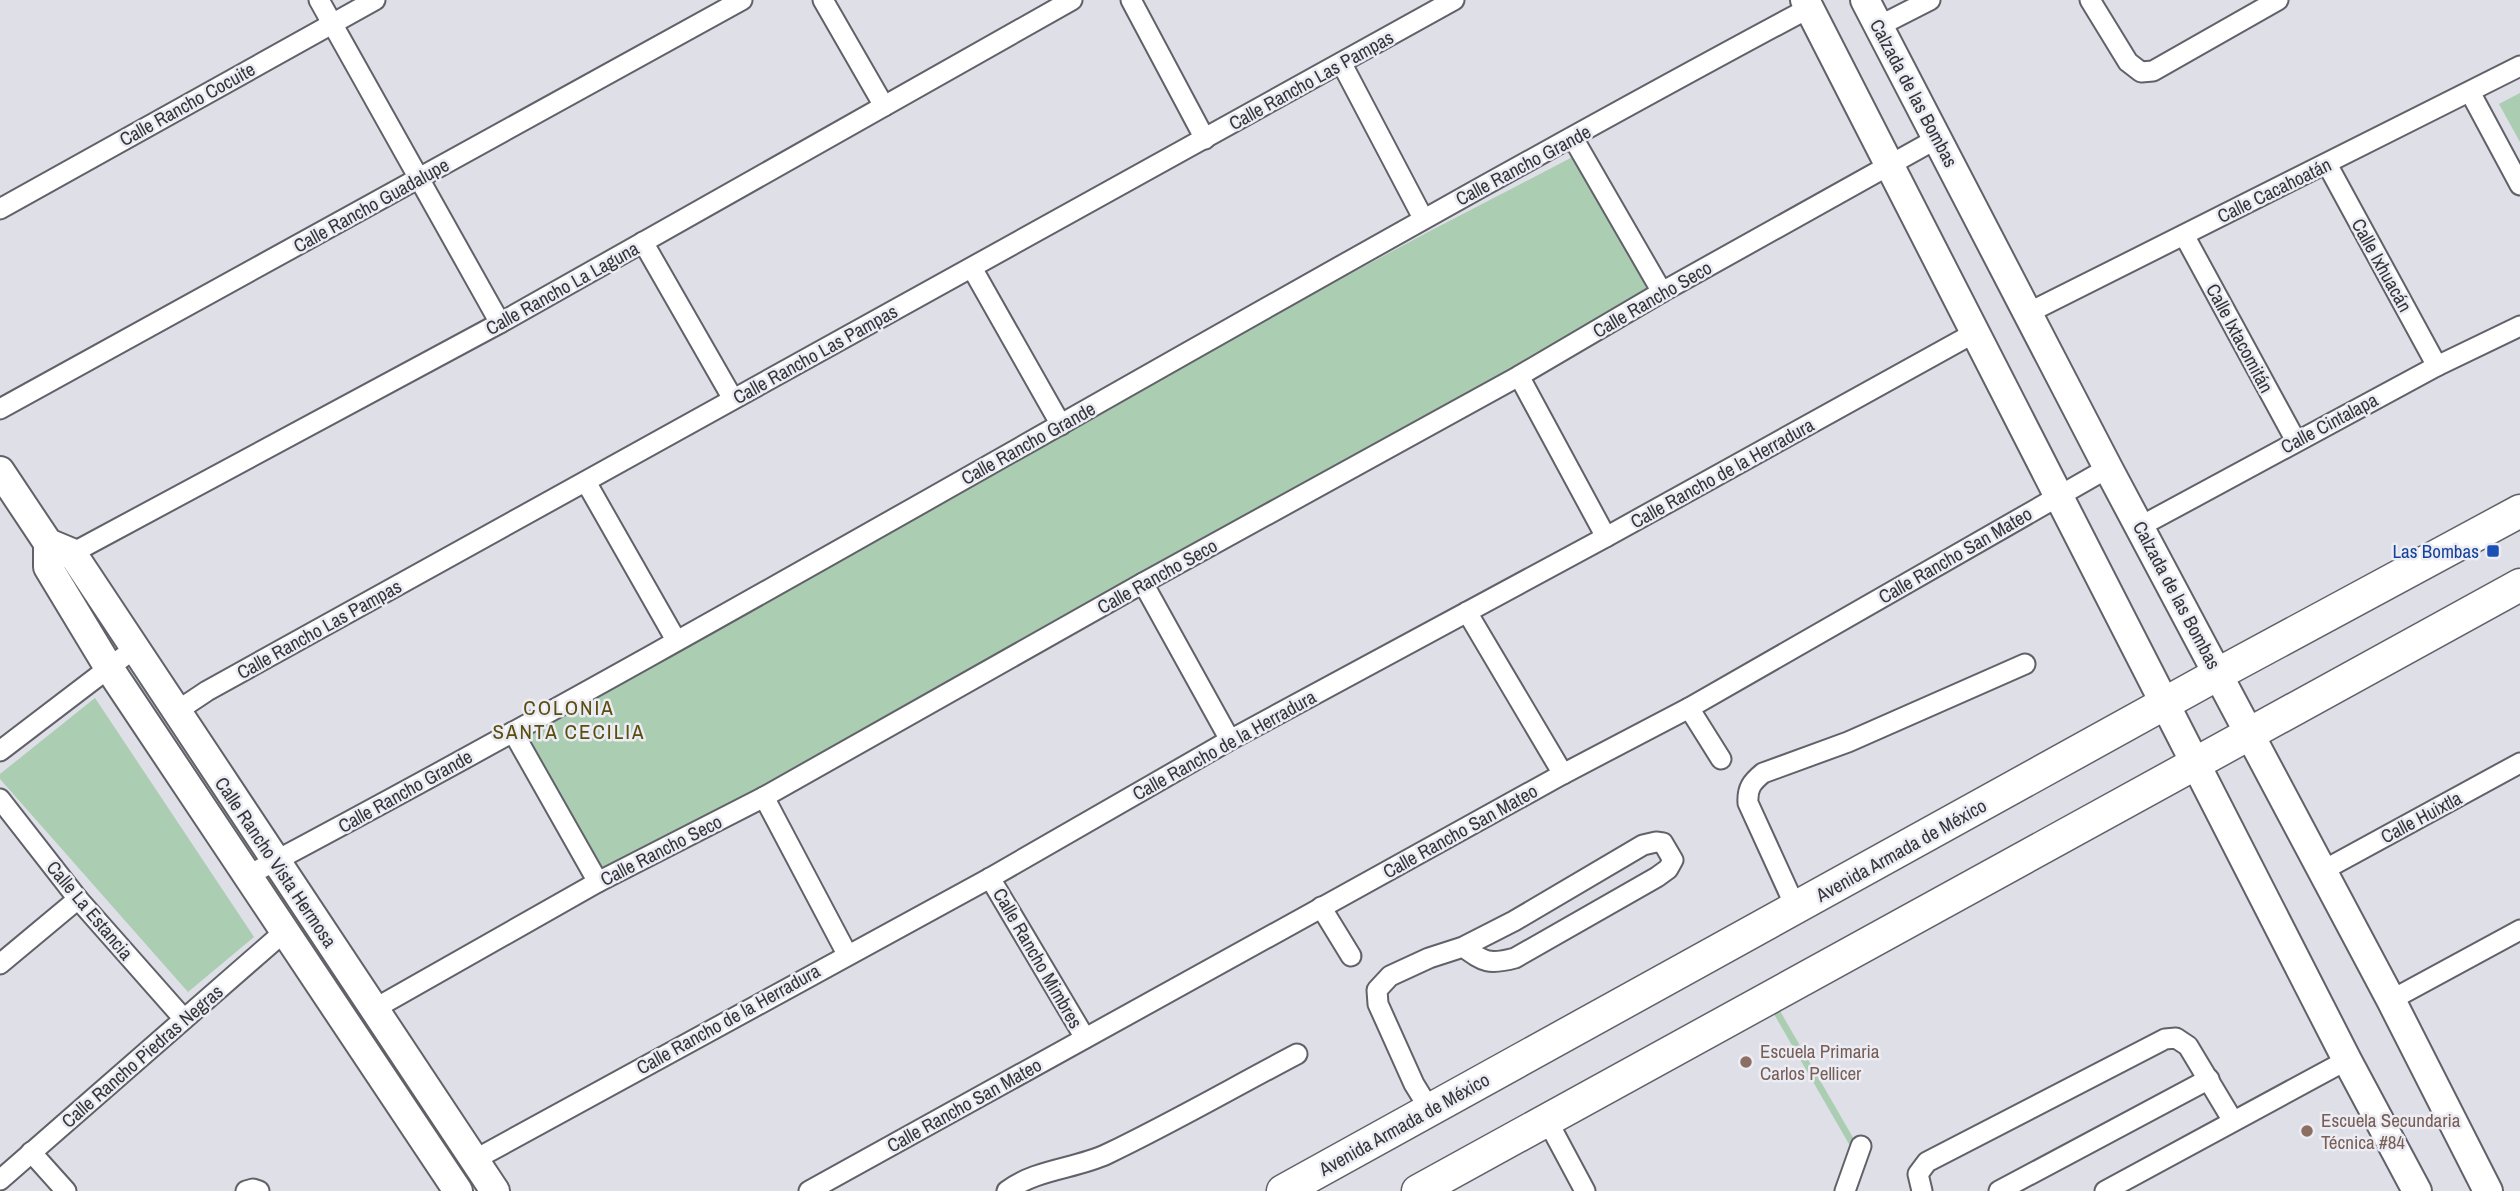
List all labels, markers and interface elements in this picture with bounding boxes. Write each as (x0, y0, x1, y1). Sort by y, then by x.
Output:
street label: Calzada de las Bombas (1864, 14, 1964, 172)
street label: Calle Rancho Las Pampas (1224, 24, 1398, 136)
street label: Calle Rancho Cocuite (114, 56, 260, 152)
street label: Calle Rancho Grande (1451, 118, 1595, 212)
street label: Calle Rancho Guadalupe (289, 151, 453, 259)
street label: Calle Cacahoatán (2213, 151, 2335, 229)
street label: Calle Ixhuacán (2346, 214, 2418, 316)
street label: Calle Rancho La Laguna (481, 235, 644, 341)
street label: Calle Rancho Seco (1588, 254, 1716, 344)
street label: Calle Ixtacomitán (2200, 279, 2280, 397)
street label: Calle Rancho Las Pampas (728, 298, 902, 410)
street label: Calle Cintalapa (2276, 386, 2382, 459)
street label: Calle Rancho Grande (956, 395, 1100, 491)
street label: Calle Rancho de la Herradura (1626, 412, 1819, 534)
street label: Calle Rancho San Mateo (1873, 500, 2037, 610)
street label: Calzada de las Bombas (2127, 516, 2227, 674)
street label: Calle Rancho Seco (1092, 532, 1222, 620)
place label: Las Bombas (2392, 538, 2479, 564)
marker: Las Bombas (2485, 543, 2501, 559)
street label: Calle Rancho Las Pampas (232, 573, 406, 685)
street label: Calle Rancho de la Herradura (1128, 684, 1321, 806)
district label: COLONIA SANTA CECILIA (493, 693, 646, 746)
street label: Calle Rancho Grande (333, 743, 477, 839)
street label: Calle Rancho Vista Hermosa (209, 772, 343, 953)
street label: Calle Rancho San Mateo (1378, 778, 1542, 884)
street label: Calle Huixtla (2376, 785, 2466, 849)
street label: Avenida Armada de México (1810, 792, 1991, 908)
street label: Calle Rancho Seco (596, 808, 726, 892)
street label: Calle La Estancia (41, 855, 139, 965)
street label: Calle Rancho Mimbres (987, 883, 1089, 1033)
street label: Calle Rancho de la Herradura (632, 958, 825, 1080)
street label: Calle Rancho Piedras Negras (56, 978, 228, 1133)
place label: Escuela Primaria Carlos Pellicer (1760, 1038, 1880, 1086)
street label: Calle Rancho San Mateo (882, 1052, 1046, 1158)
marker: Escuela Primaria Carlos Pellicer (1738, 1054, 1754, 1070)
street label: Avenida Armada de México (1313, 1066, 1494, 1182)
place label: Escuela Secundaria Técnica #84 (2321, 1107, 2461, 1155)
marker: Escuela Secundaria Técnica #84 (2299, 1123, 2315, 1139)

